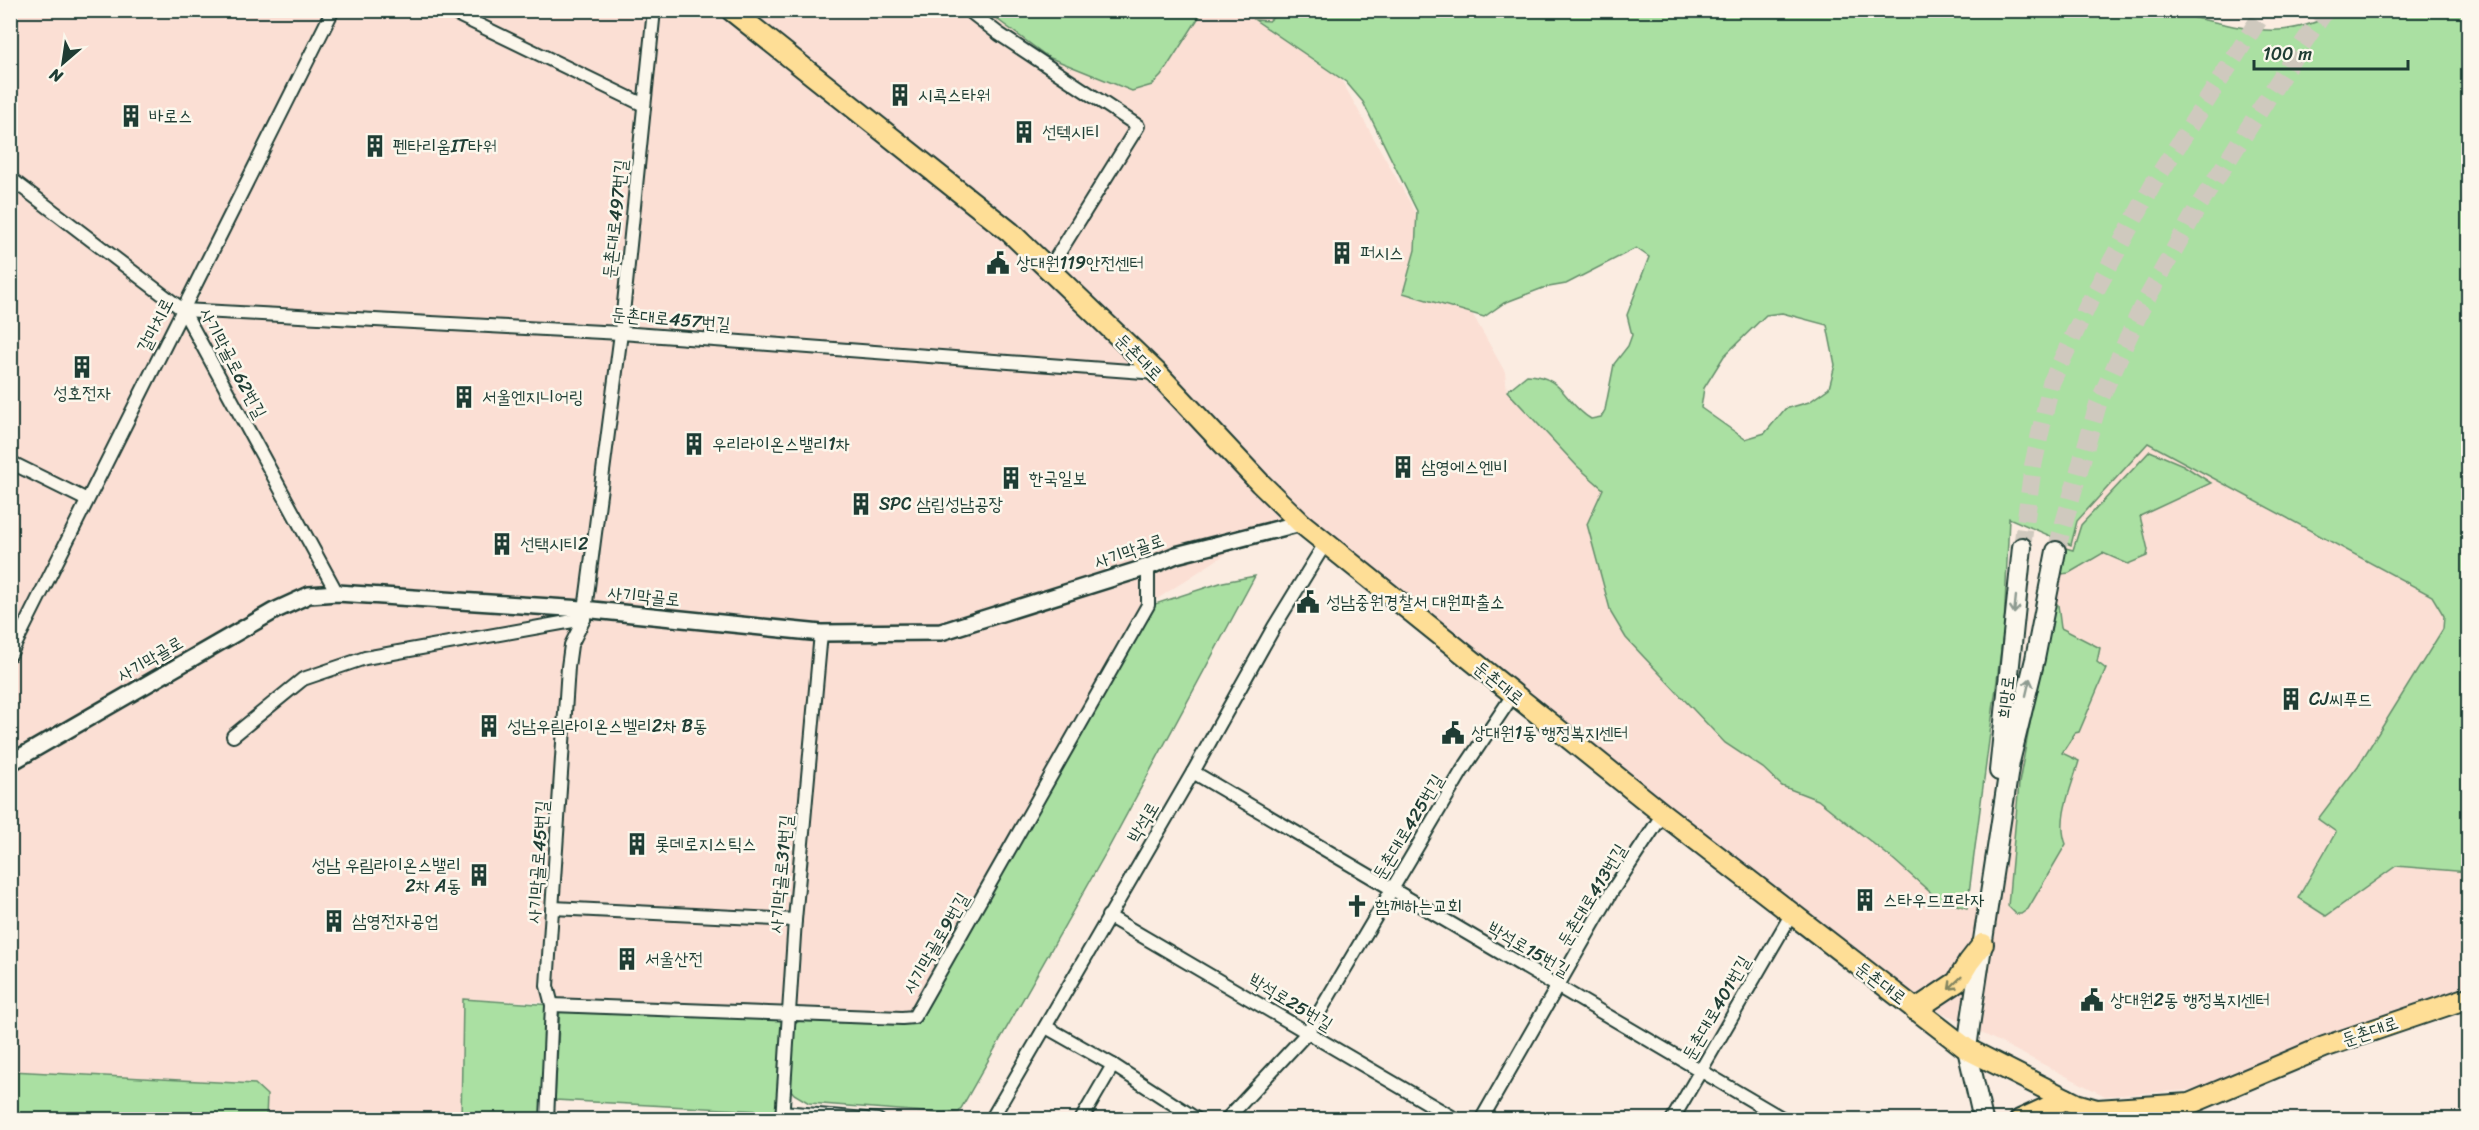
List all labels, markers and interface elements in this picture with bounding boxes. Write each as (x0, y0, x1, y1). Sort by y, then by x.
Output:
north arrow (33, 33, 93, 93)
scale bar (2254, 33, 2408, 71)
text: 100 m (2263, 38, 2312, 70)
text: N (43, 60, 69, 92)
place label: 시콕스타워 (918, 79, 990, 111)
building icon: 시콕스타워 (887, 82, 913, 108)
place label: 바로스 (149, 100, 192, 132)
building icon: 바로스 (118, 103, 144, 129)
place label: 선텍시티 (1042, 116, 1100, 148)
building icon: 선텍시티 (1011, 119, 1037, 145)
place label: 펜타리움IT타워 (393, 130, 497, 162)
building icon: 펜타리움IT타워 (362, 133, 388, 159)
street label: 둔촌대로497번길 (593, 157, 637, 280)
place label: 퍼시스 (1360, 237, 1403, 269)
building icon: 퍼시스 (1329, 240, 1355, 266)
place label: 상대원119안전센터 (1016, 247, 1144, 279)
public building icon: 상대원119안전센터 (985, 250, 1011, 276)
street label: 갈마치로 (128, 292, 182, 358)
street label: 둔촌대로457번길 (610, 298, 732, 340)
street label: 사기막골로62번길 (190, 302, 276, 425)
street label: 둔촌대로 (1107, 325, 1171, 389)
building icon: 성호전자 (69, 354, 95, 380)
place label: 성호전자 (53, 377, 111, 409)
place label: 서울엔지니어링 (482, 381, 583, 413)
building icon: 서울엔지니어링 (451, 384, 477, 410)
place label: 우리라이온스밸리1차 (712, 428, 850, 460)
building icon: 우리라이온스밸리1차 (681, 431, 707, 457)
place label: 삼영에스엔비 (1421, 451, 1508, 483)
building icon: 삼영에스엔비 (1390, 454, 1416, 480)
place label: 한국일보 (1029, 462, 1087, 494)
building icon: 한국일보 (998, 465, 1024, 491)
place label: SPC 삼립성남공장 (879, 488, 1003, 520)
building icon: SPC 삼립성남공장 (848, 491, 874, 517)
street label: 사기막골로 (1090, 524, 1168, 578)
place label: 선택시티2 (520, 528, 588, 560)
building icon: 선택시티2 (489, 531, 515, 557)
street label: 사기막골로 (606, 576, 682, 616)
place label: 성남중원경찰서 대원파출소 (1326, 586, 1505, 618)
public building icon: 성남중원경찰서 대원파출소 (1295, 589, 1321, 615)
one-way arrow (2010, 594, 2021, 614)
street label: 사기막골로 (111, 627, 189, 691)
street label: 둔촌대로 (1466, 652, 1532, 714)
street label: 희망로 (1988, 674, 2024, 720)
one-way arrow (2022, 678, 2034, 697)
place label: CJ씨푸드 (2309, 683, 2372, 715)
building icon: CJ씨푸드 (2278, 686, 2304, 712)
place label: 성남우림라이온스벨리2차 B동 (507, 710, 707, 742)
building icon: 성남우림라이온스벨리2차 B동 (476, 713, 502, 739)
place label: 상대원1동 행정복지센터 (1471, 717, 1628, 749)
public building icon: 상대원1동 행정복지센터 (1440, 720, 1466, 746)
street label: 둔촌대로425번길 (1363, 767, 1453, 886)
street label: 박석로 (1118, 795, 1168, 849)
street label: 사기막골로45번길 (518, 799, 558, 925)
street label: 사기막골로31번길 (760, 813, 802, 935)
place label: 롯데로지스틱스 (655, 828, 756, 860)
building icon: 롯데로지스틱스 (624, 831, 650, 857)
street label: 둔촌대로413번길 (1548, 837, 1636, 953)
place label: 성남 우림라이온스밸리 2차 A동 (311, 849, 461, 902)
building icon: 성남 우림라이온스밸리 2차 A동 (466, 862, 492, 888)
place label: 스타우드프라자 (1883, 884, 1985, 916)
street label: 사기막골로9번길 (894, 886, 978, 1000)
building icon: 스타우드프라자 (1852, 887, 1878, 913)
place label: 함께하는교회 (1375, 890, 1462, 922)
church icon: 함께하는교회 (1344, 893, 1370, 919)
place label: 삼영전자공업 (352, 905, 439, 937)
building icon: 삼영전자공업 (321, 908, 347, 934)
street label: 박석로15번길 (1482, 912, 1577, 986)
place label: 서울산전 (645, 943, 703, 975)
building icon: 서울산전 (614, 946, 640, 972)
street label: 둔촌대로401번길 (1673, 949, 1759, 1067)
street label: 둔촌대로 (1848, 953, 1914, 1013)
street label: 박석로25번길 (1243, 964, 1340, 1040)
one-way arrow (1947, 976, 1962, 990)
place label: 상대원2동 행정복지센터 (2110, 984, 2270, 1016)
public building icon: 상대원2동 행정복지센터 (2079, 987, 2105, 1013)
street label: 둔촌대로 (2337, 1006, 2403, 1056)

